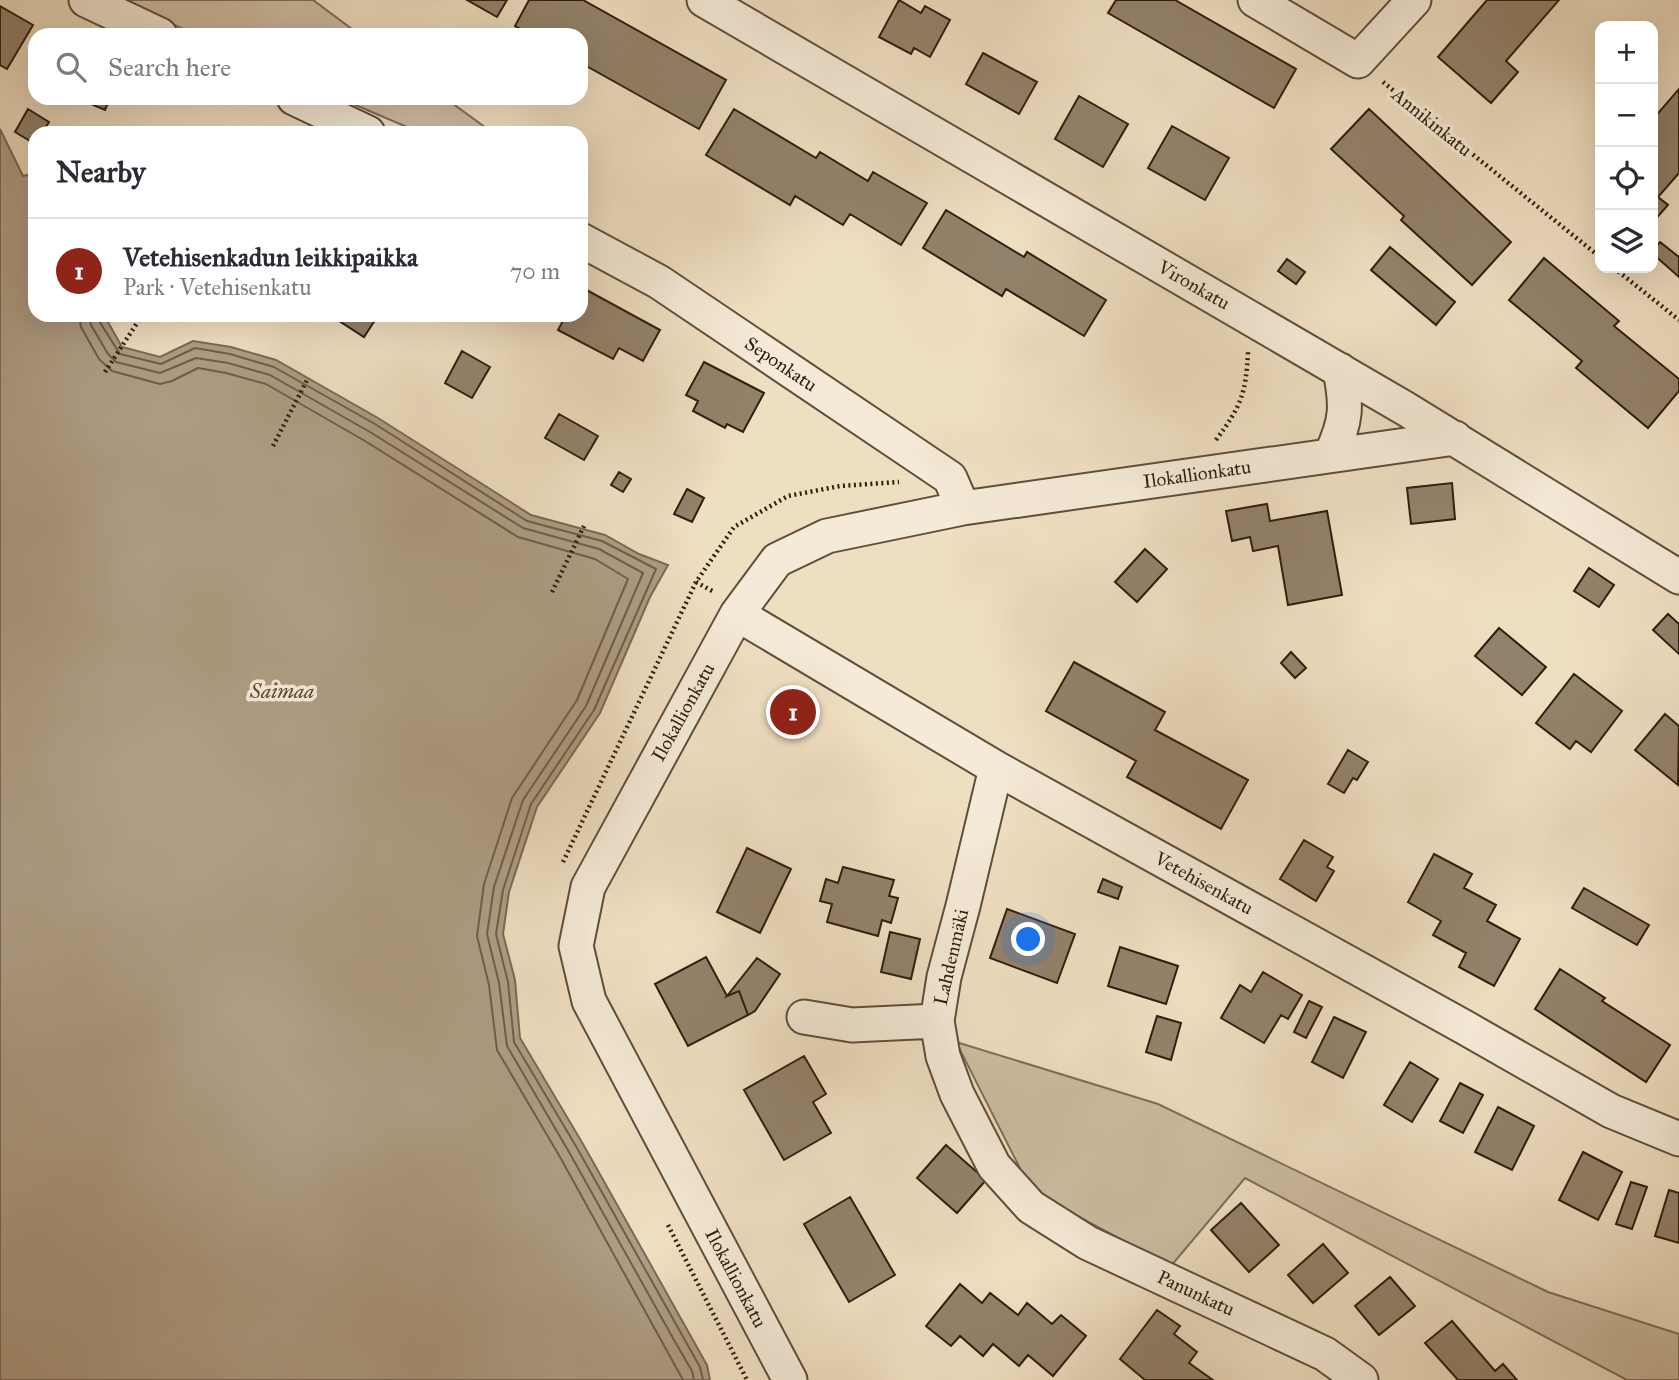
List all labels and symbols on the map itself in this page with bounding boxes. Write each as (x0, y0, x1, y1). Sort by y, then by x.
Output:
street label: Annikinkatu (1386, 82, 1477, 161)
street label: Vironkatu (1153, 255, 1234, 315)
street label: Seponkatu (741, 332, 821, 396)
street label: Ilokallionkatu (1142, 455, 1252, 493)
street label: Ilokallionkatu (647, 659, 719, 765)
water label: Saimaa (249, 678, 314, 704)
pin: 1 (770, 686, 816, 738)
street label: Vetehisenkatu (1150, 846, 1257, 919)
street label: Lahdenmäki (929, 907, 973, 1007)
your location (1011, 922, 1045, 956)
street label: Ilokallionkatu (700, 1225, 772, 1331)
street label: Panunkatu (1154, 1265, 1238, 1321)

